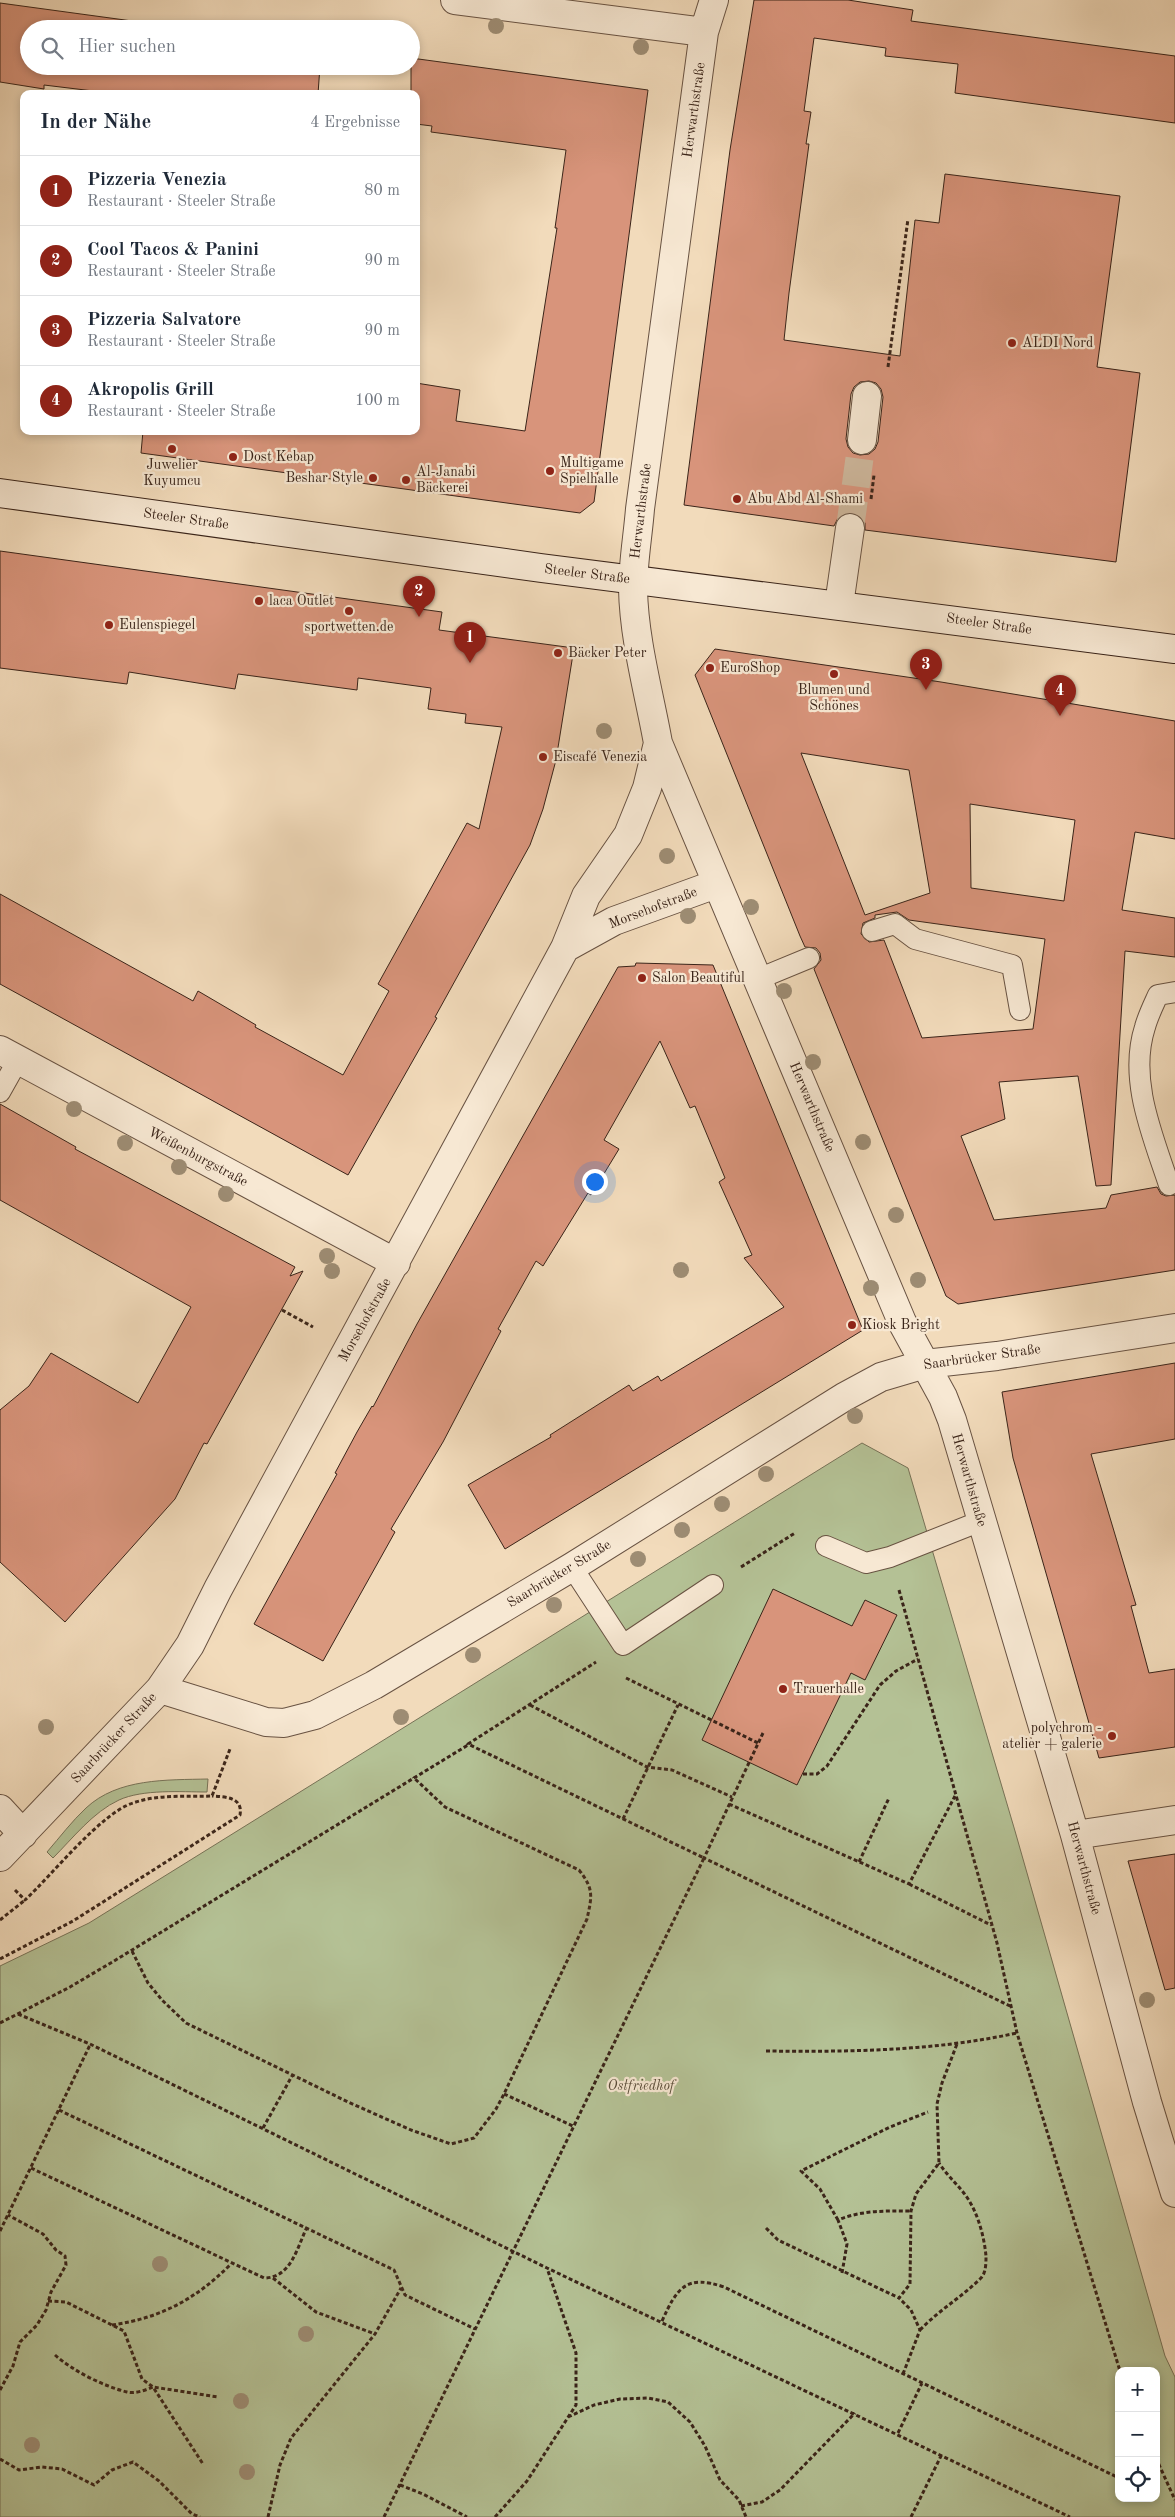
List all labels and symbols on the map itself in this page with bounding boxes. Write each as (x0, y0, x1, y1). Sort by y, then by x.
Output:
street label: Herwarthstraße (680, 61, 708, 159)
place label: ALDI Nord (1022, 336, 1093, 350)
marker: ALDI Nord (1006, 337, 1018, 349)
marker: Juwelier Kuyumcu (166, 443, 178, 455)
place label: Dost Kebap (243, 450, 314, 464)
marker: Dost Kebap (227, 451, 239, 463)
place label: Multigame Spielhalle (560, 456, 624, 486)
place label: Juwelier Kuyumcu (143, 458, 201, 488)
street label: Herwarthstraße (628, 462, 654, 560)
place label: Al-Janabi Bäckerei (416, 465, 476, 495)
marker: Multigame Spielhalle (544, 465, 556, 477)
place label: Beshar Style (285, 471, 363, 485)
marker: Beshar Style (367, 472, 379, 484)
marker: Al-Janabi Bäckerei (400, 474, 412, 486)
place label: Abu Abd Al-Shami (747, 492, 863, 506)
marker: Abu Abd Al-Shami (731, 493, 743, 505)
street label: Steeler Straße (142, 506, 230, 532)
street label: Steeler Straße (543, 562, 631, 586)
pin: 2 (403, 576, 435, 617)
place label: laca Outlet (269, 594, 334, 608)
marker: laca Outlet (253, 595, 265, 607)
marker: sportwetten.de (343, 605, 355, 617)
street label: Steeler Straße (945, 611, 1033, 637)
place label: Eulenspiegel (119, 618, 195, 632)
marker: Eulenspiegel (103, 619, 115, 631)
place label: sportwetten.de (304, 620, 394, 634)
pin: 1 (454, 622, 486, 663)
place label: Bäcker Peter (568, 646, 647, 660)
marker: Bäcker Peter (552, 647, 564, 659)
pin: 3 (910, 649, 942, 690)
place label: EuroShop (720, 661, 780, 675)
marker: EuroShop (704, 662, 716, 674)
marker: Blumen und Schönes (828, 668, 840, 680)
pin: 4 (1044, 675, 1076, 716)
place label: Blumen und Schönes (798, 683, 870, 713)
place label: Eiscafé Venezia (553, 750, 647, 764)
marker: Eiscafé Venezia (537, 751, 549, 763)
street label: Morsehofstraße (607, 885, 699, 931)
place label: Salon Beautiful (652, 971, 745, 985)
marker: Salon Beautiful (636, 972, 648, 984)
street label: Herwarthstraße (787, 1060, 837, 1154)
street label: Weißenburgstraße (146, 1125, 250, 1189)
your location (582, 1169, 608, 1195)
street label: Morsehofstraße (336, 1276, 394, 1364)
place label: Kiosk Bright (862, 1318, 940, 1332)
marker: Kiosk Bright (846, 1319, 858, 1331)
street label: Saarbrücker Straße (923, 1342, 1041, 1372)
street label: Herwarthstraße (949, 1432, 989, 1528)
street label: Saarbrücker Straße (505, 1538, 613, 1610)
place label: Trauerhalle (793, 1682, 864, 1696)
marker: Trauerhalle (777, 1683, 789, 1695)
street label: Saarbrücker Straße (69, 1690, 159, 1786)
place label: polychrom - atelier + galerie (1002, 1721, 1102, 1751)
marker: polychrom - atelier + galerie (1106, 1730, 1118, 1742)
street label: Herwarthstraße (1065, 1820, 1103, 1916)
park label: Ostfriedhof (608, 2079, 677, 2094)

